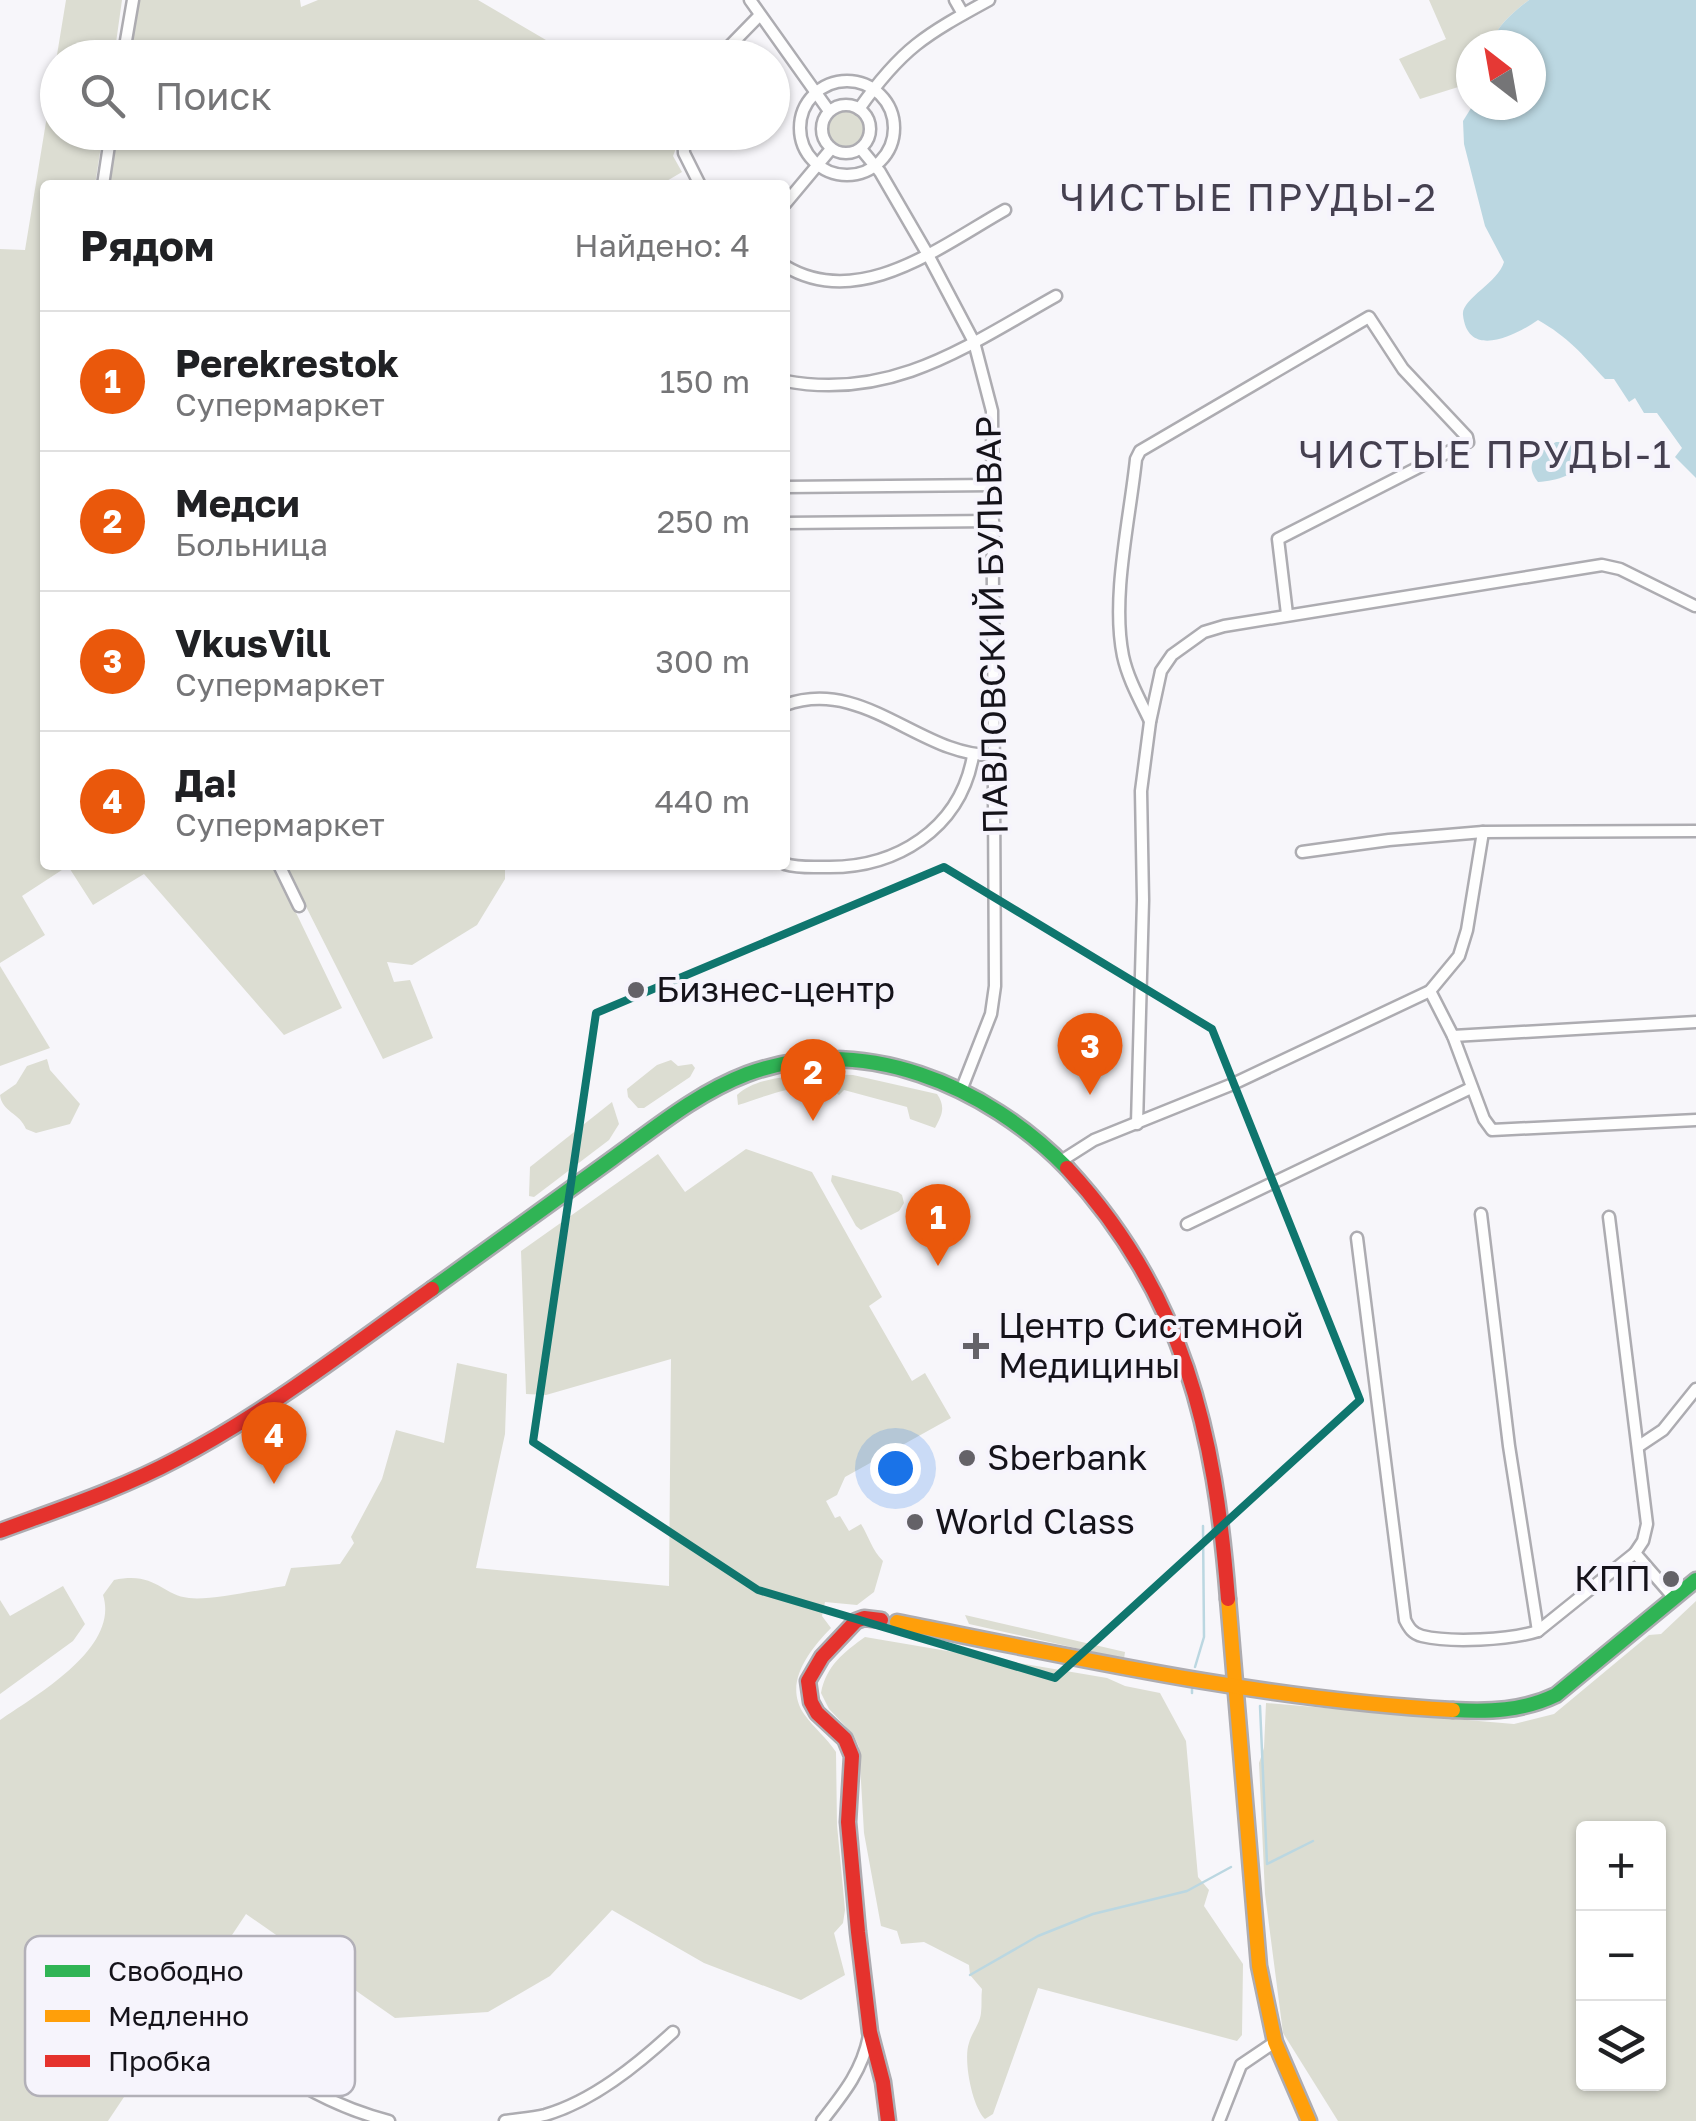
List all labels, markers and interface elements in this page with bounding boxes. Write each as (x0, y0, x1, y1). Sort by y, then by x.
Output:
north arrow (1456, 30, 1546, 120)
search box (40, 40, 790, 150)
icon: search (75, 68, 130, 123)
text: Поиск (155, 73, 272, 118)
district label: ЧИСТЫЕ ПРУДЫ-2 (1060, 174, 1438, 219)
text: Рядом (80, 220, 214, 270)
text: Найдено: 4 (574, 226, 750, 264)
text: Perekrestok (175, 340, 399, 385)
text: 1 (104, 362, 121, 400)
text: 150 m (660, 362, 750, 400)
text: Супермаркет (175, 385, 385, 423)
street label: ПАВЛОВСКИЙ БУЛЬВАР (966, 415, 1016, 835)
district label: ЧИСТЫЕ ПРУДЫ-1 (1298, 431, 1674, 476)
text: Медси (175, 480, 300, 525)
text: 2 (103, 502, 122, 540)
text: 250 m (657, 502, 750, 540)
text: Больница (175, 525, 328, 563)
text: VkusVill (175, 620, 331, 665)
text: 3 (103, 642, 122, 680)
text: 300 m (655, 642, 750, 680)
text: Супермаркет (175, 665, 385, 703)
text: Да! (175, 760, 238, 805)
text: 4 (102, 782, 123, 820)
text: 440 m (655, 782, 750, 820)
text: Супермаркет (175, 805, 385, 843)
place label: Бизнес-центр (656, 968, 895, 1010)
marker: Бизнес-центр (625, 979, 647, 1001)
pin: 3 (1058, 1012, 1122, 1095)
pin: 2 (780, 1038, 846, 1121)
pin: 1 (906, 1184, 970, 1266)
place label: Центр Системной Медицины (998, 1304, 1304, 1386)
marker: Центр Системной Медицины (963, 1333, 989, 1359)
pin: 4 (242, 1402, 306, 1484)
place label: Sberbank (987, 1436, 1147, 1478)
your location (870, 1443, 921, 1494)
marker: Sberbank (956, 1447, 978, 1469)
place label: World Class (935, 1500, 1135, 1542)
marker: World Class (904, 1511, 926, 1533)
place label: КПП (1574, 1557, 1651, 1599)
marker: КПП (1660, 1568, 1682, 1590)
map controls (1576, 1821, 1666, 2091)
button: + (1576, 1821, 1666, 1911)
button: − (1576, 1911, 1666, 2001)
legend (25, 1936, 355, 2096)
text: Свободно (108, 1954, 244, 1987)
text: Медленно (108, 1999, 249, 2032)
button: layers (1576, 2001, 1666, 2091)
text: Пробка (108, 2044, 211, 2077)

